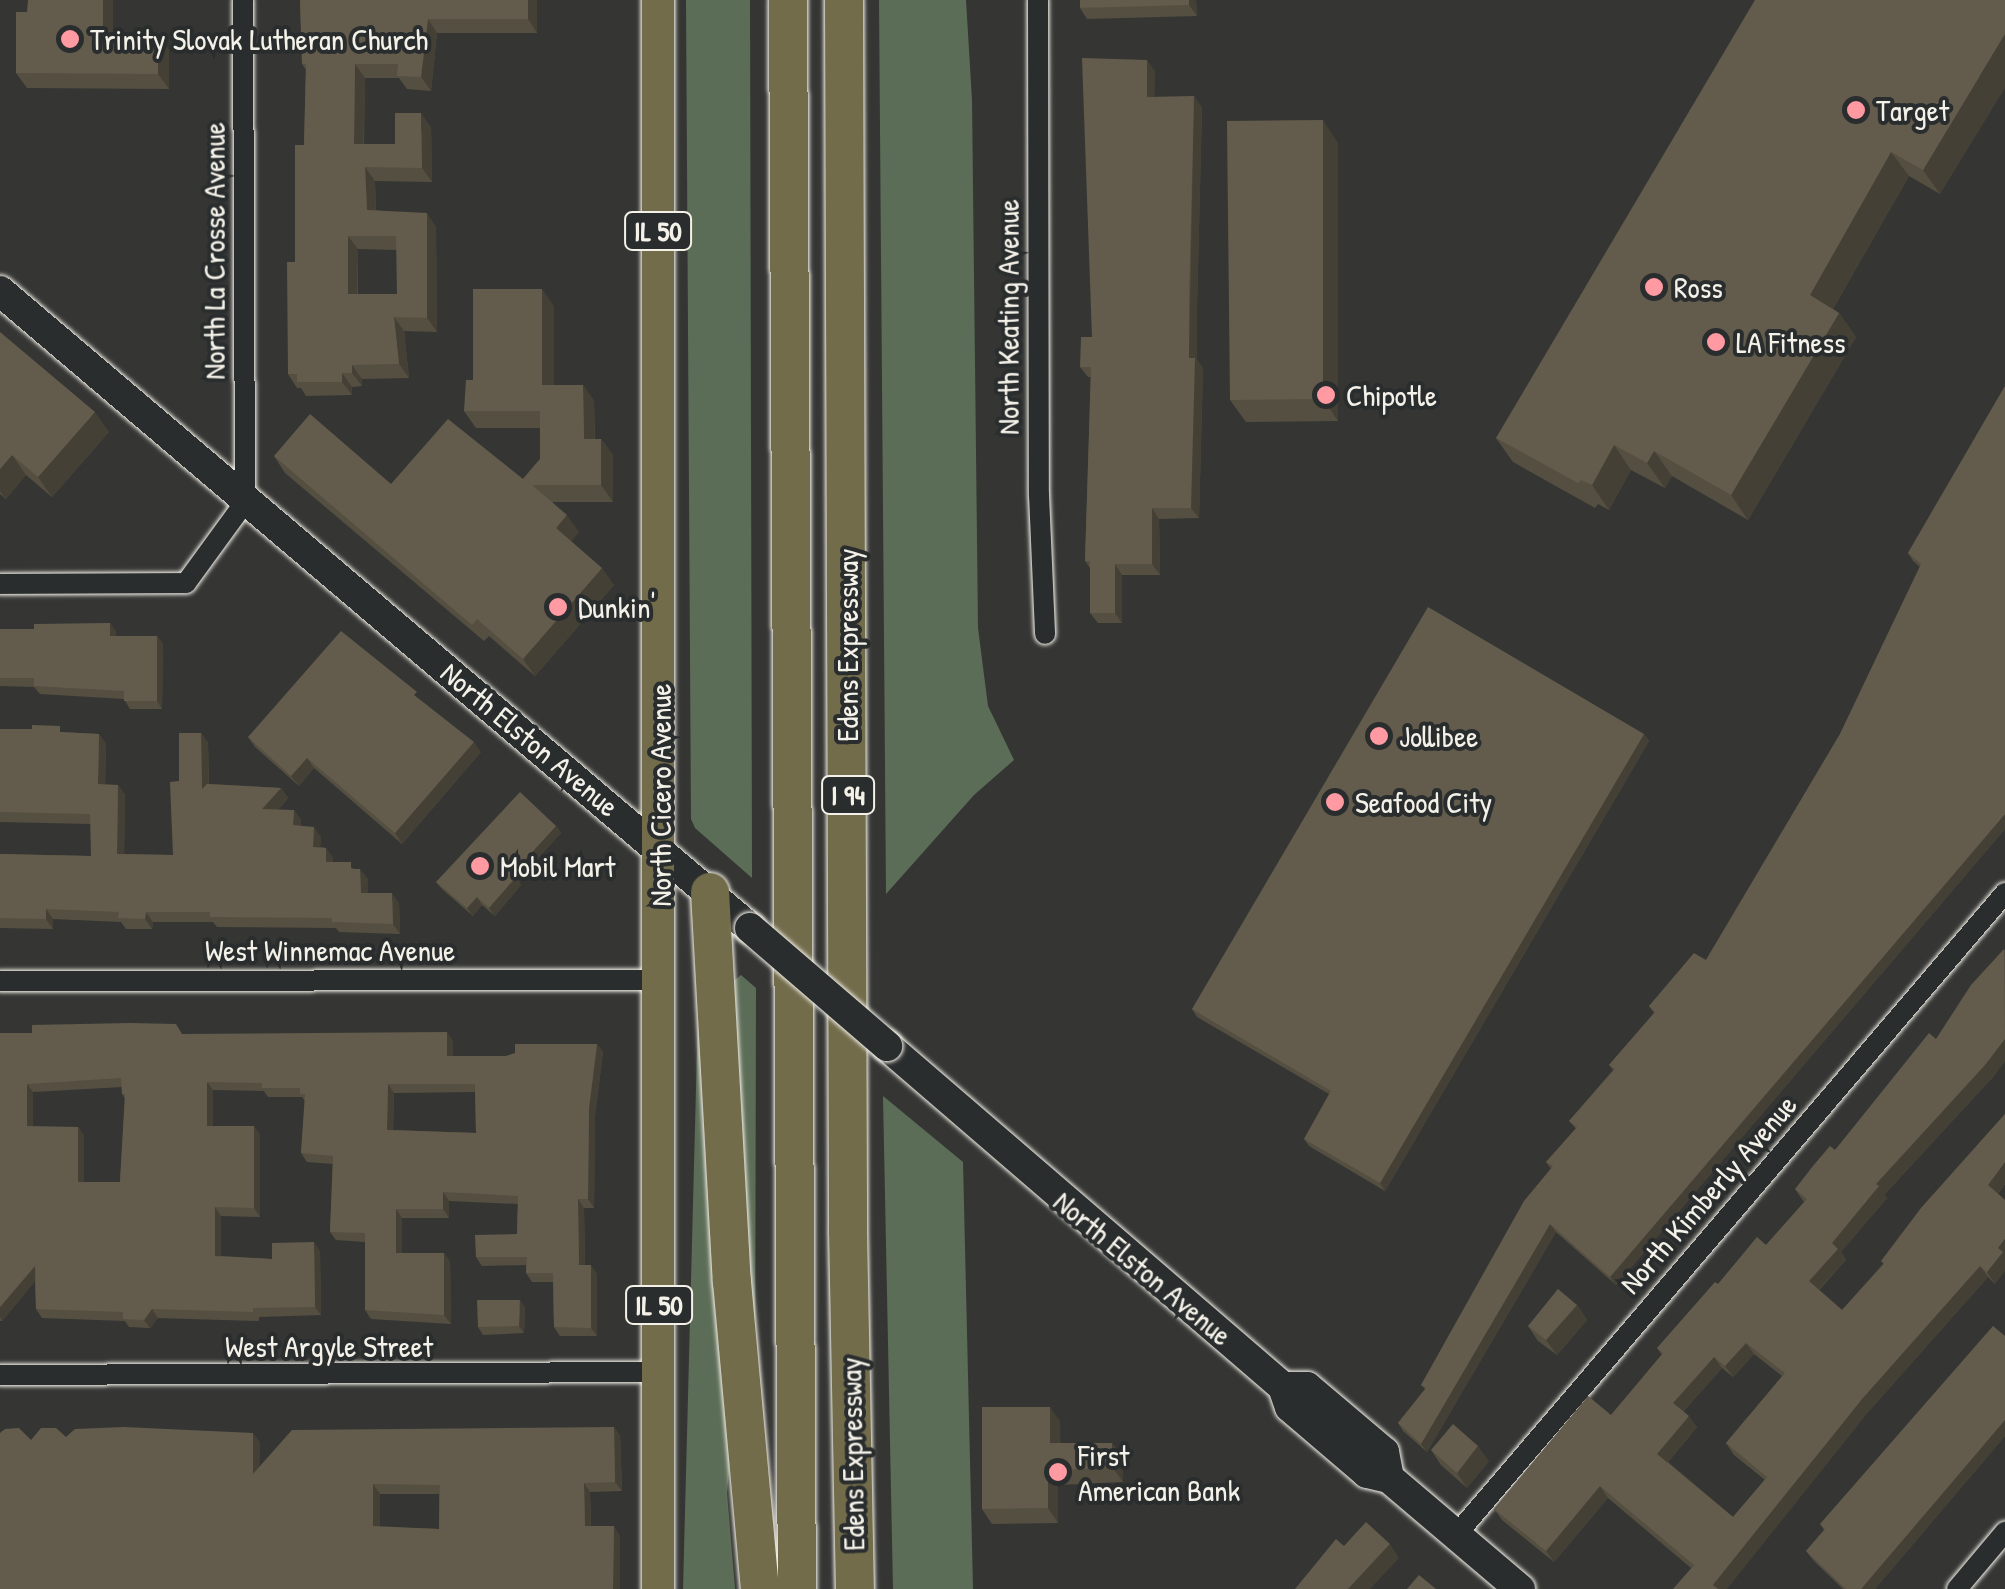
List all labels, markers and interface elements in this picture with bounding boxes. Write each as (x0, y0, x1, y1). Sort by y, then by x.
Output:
place label: Trinity Slovak Lutheran Church (90, 21, 428, 57)
marker: Trinity Slovak Lutheran Church (59, 28, 81, 50)
place label: Target (1876, 92, 1949, 128)
marker: Target (1845, 99, 1867, 121)
street label: North La Crosse Avenue (196, 122, 232, 380)
street label: North Keating Avenue (990, 199, 1026, 435)
road number: IL 50 (623, 208, 693, 254)
place label: Ross (1674, 269, 1723, 305)
marker: Ross (1643, 276, 1665, 298)
place label: LA Fitness (1736, 324, 1846, 360)
marker: LA Fitness (1705, 331, 1727, 353)
place label: Chipotle (1346, 377, 1437, 413)
marker: Chipotle (1315, 384, 1337, 406)
street label: Edens Expressway (829, 548, 865, 742)
place label: Dunkin' (578, 589, 655, 625)
marker: Dunkin' (547, 596, 569, 618)
street label: North Elston Avenue (434, 654, 626, 824)
street label: North Cicero Avenue (642, 684, 678, 906)
place label: Jollibee (1399, 718, 1478, 754)
marker: Jollibee (1368, 725, 1390, 747)
road number: I 94 (820, 772, 876, 818)
place label: Seafood City (1355, 784, 1492, 820)
marker: Seafood City (1324, 791, 1346, 813)
place label: Mobil Mart (500, 848, 615, 884)
marker: Mobil Mart (469, 855, 491, 877)
street label: West Winnemac Avenue (205, 932, 455, 968)
street label: North Kimberly Avenue (1612, 1087, 1804, 1301)
street label: North Elston Avenue (1047, 1183, 1239, 1353)
road number: IL 50 (624, 1282, 694, 1328)
street label: West Argyle Street (225, 1328, 433, 1364)
street label: Edens Expressway (832, 1357, 872, 1551)
place label: First American Bank (1078, 1437, 1240, 1508)
marker: First American Bank (1047, 1461, 1069, 1483)

